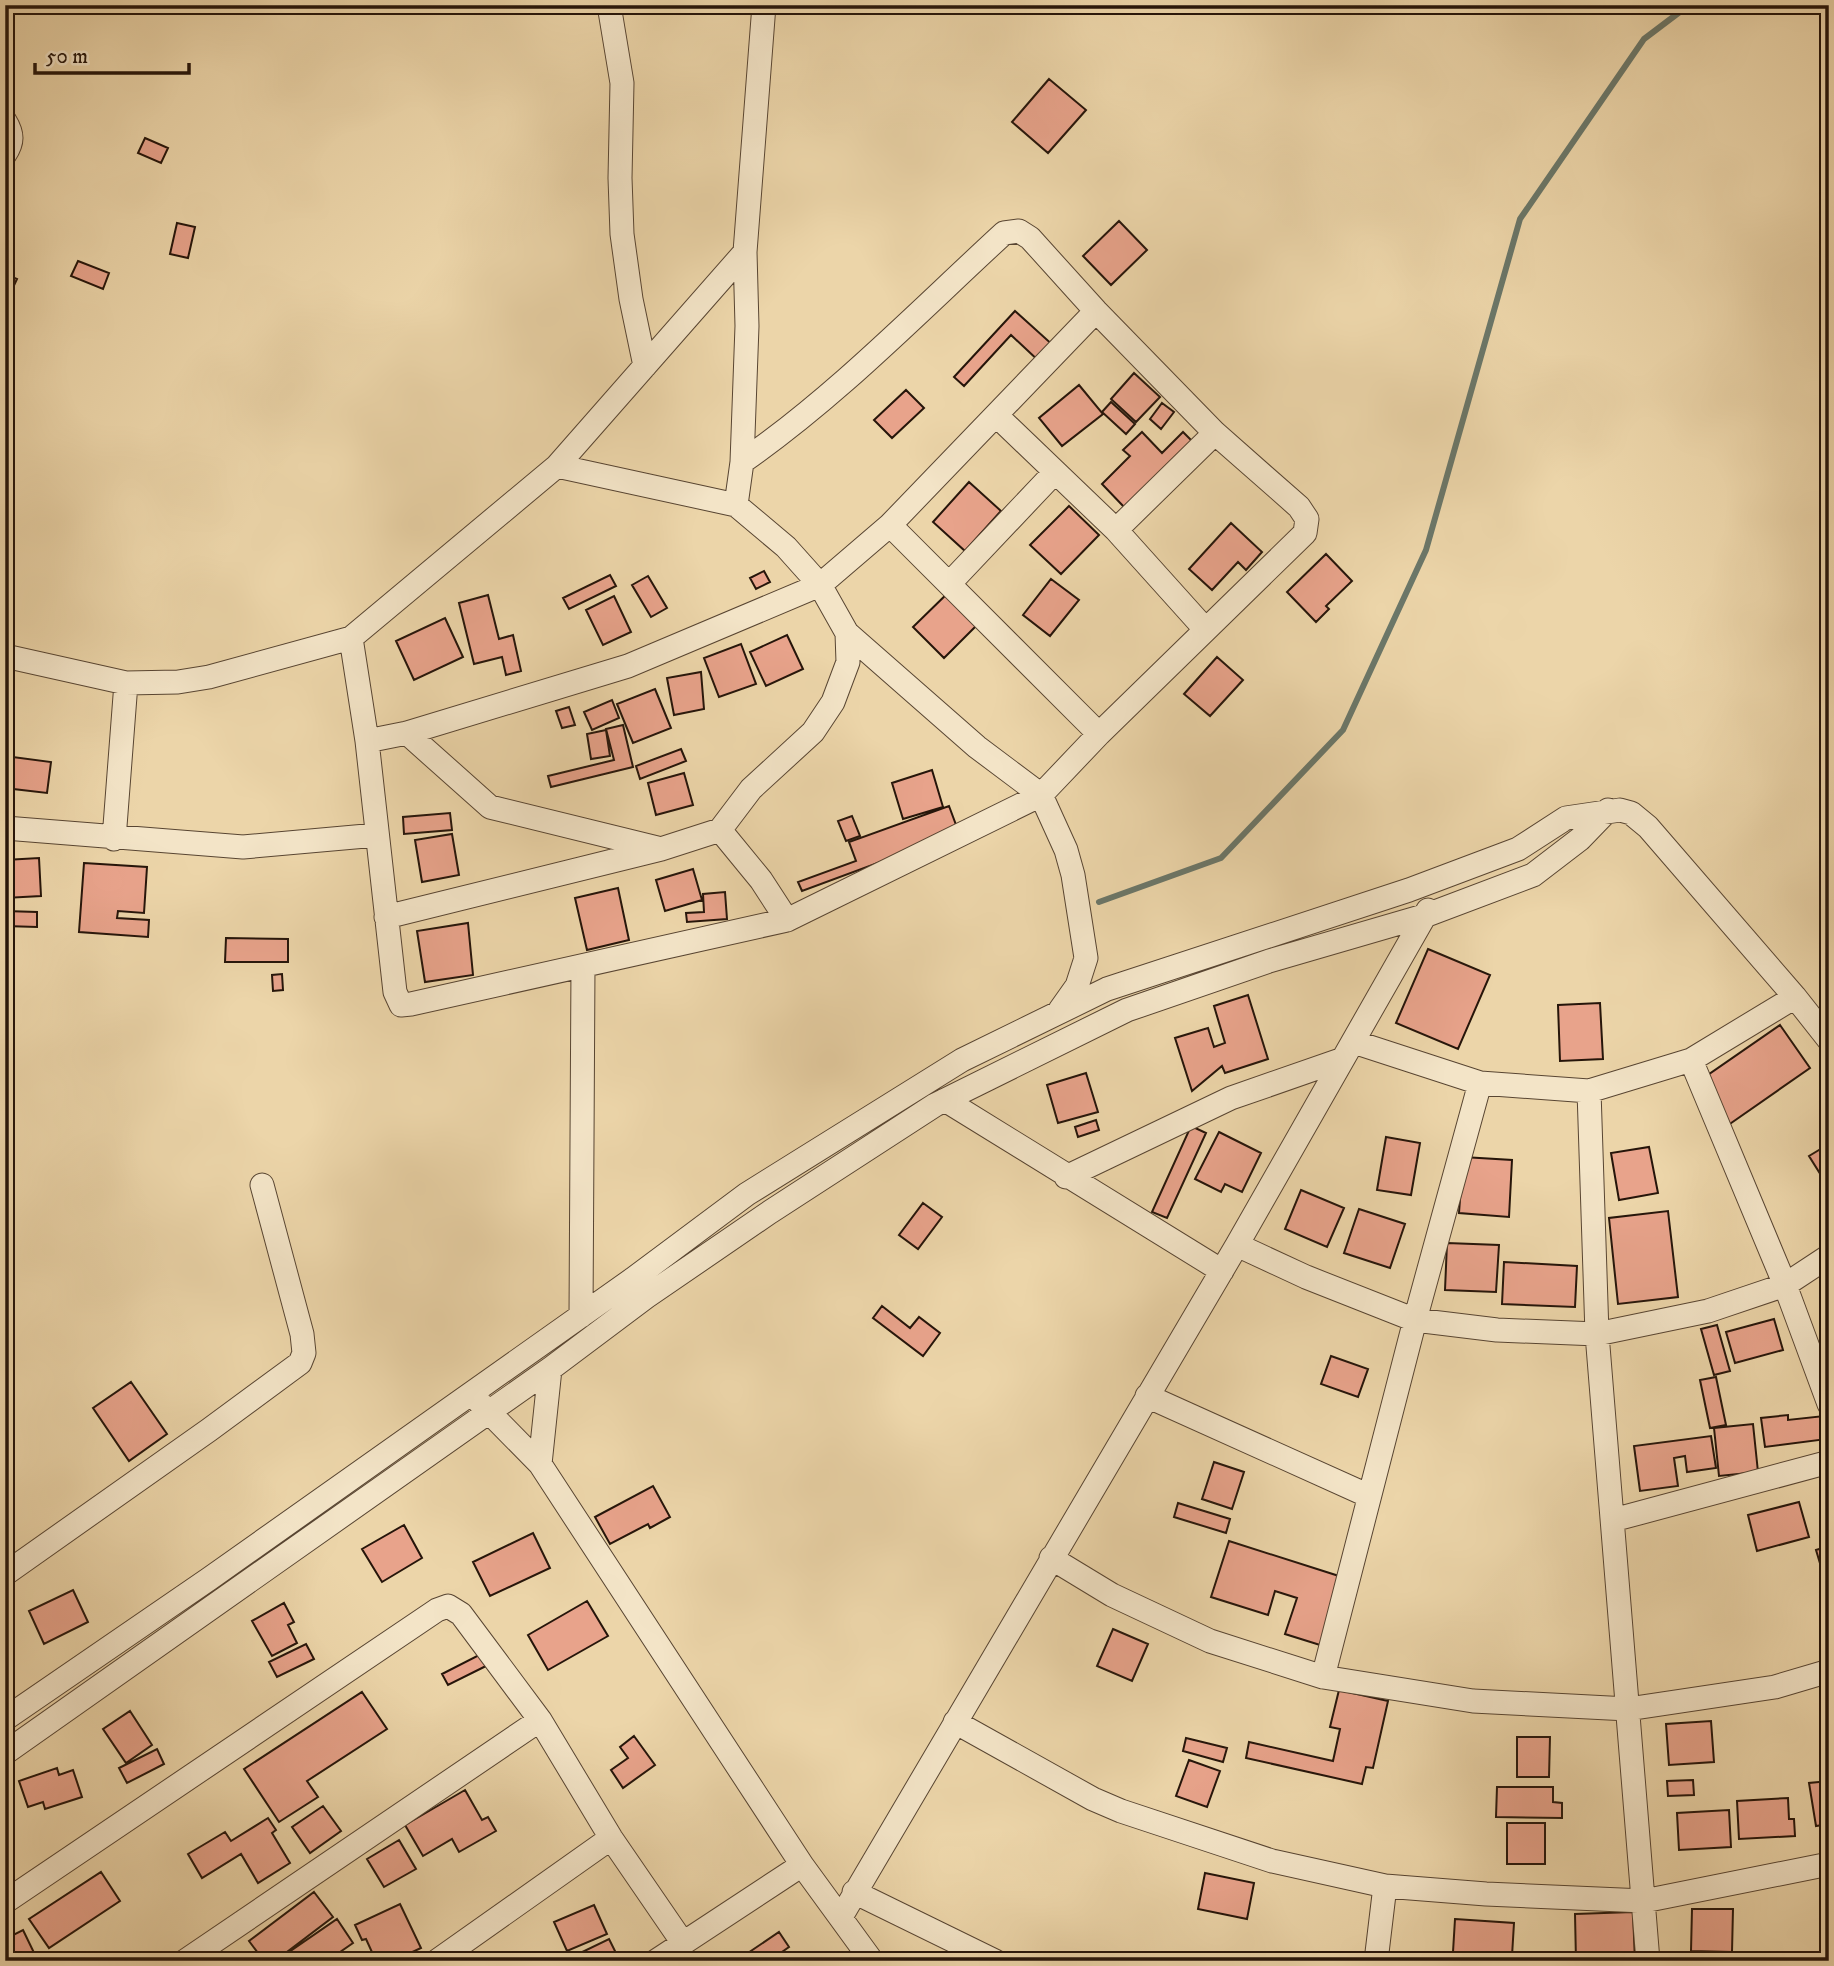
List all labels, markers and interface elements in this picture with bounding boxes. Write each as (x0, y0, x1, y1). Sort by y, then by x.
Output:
scale bar (35, 32, 189, 76)
text: 50 m (46, 44, 88, 70)

